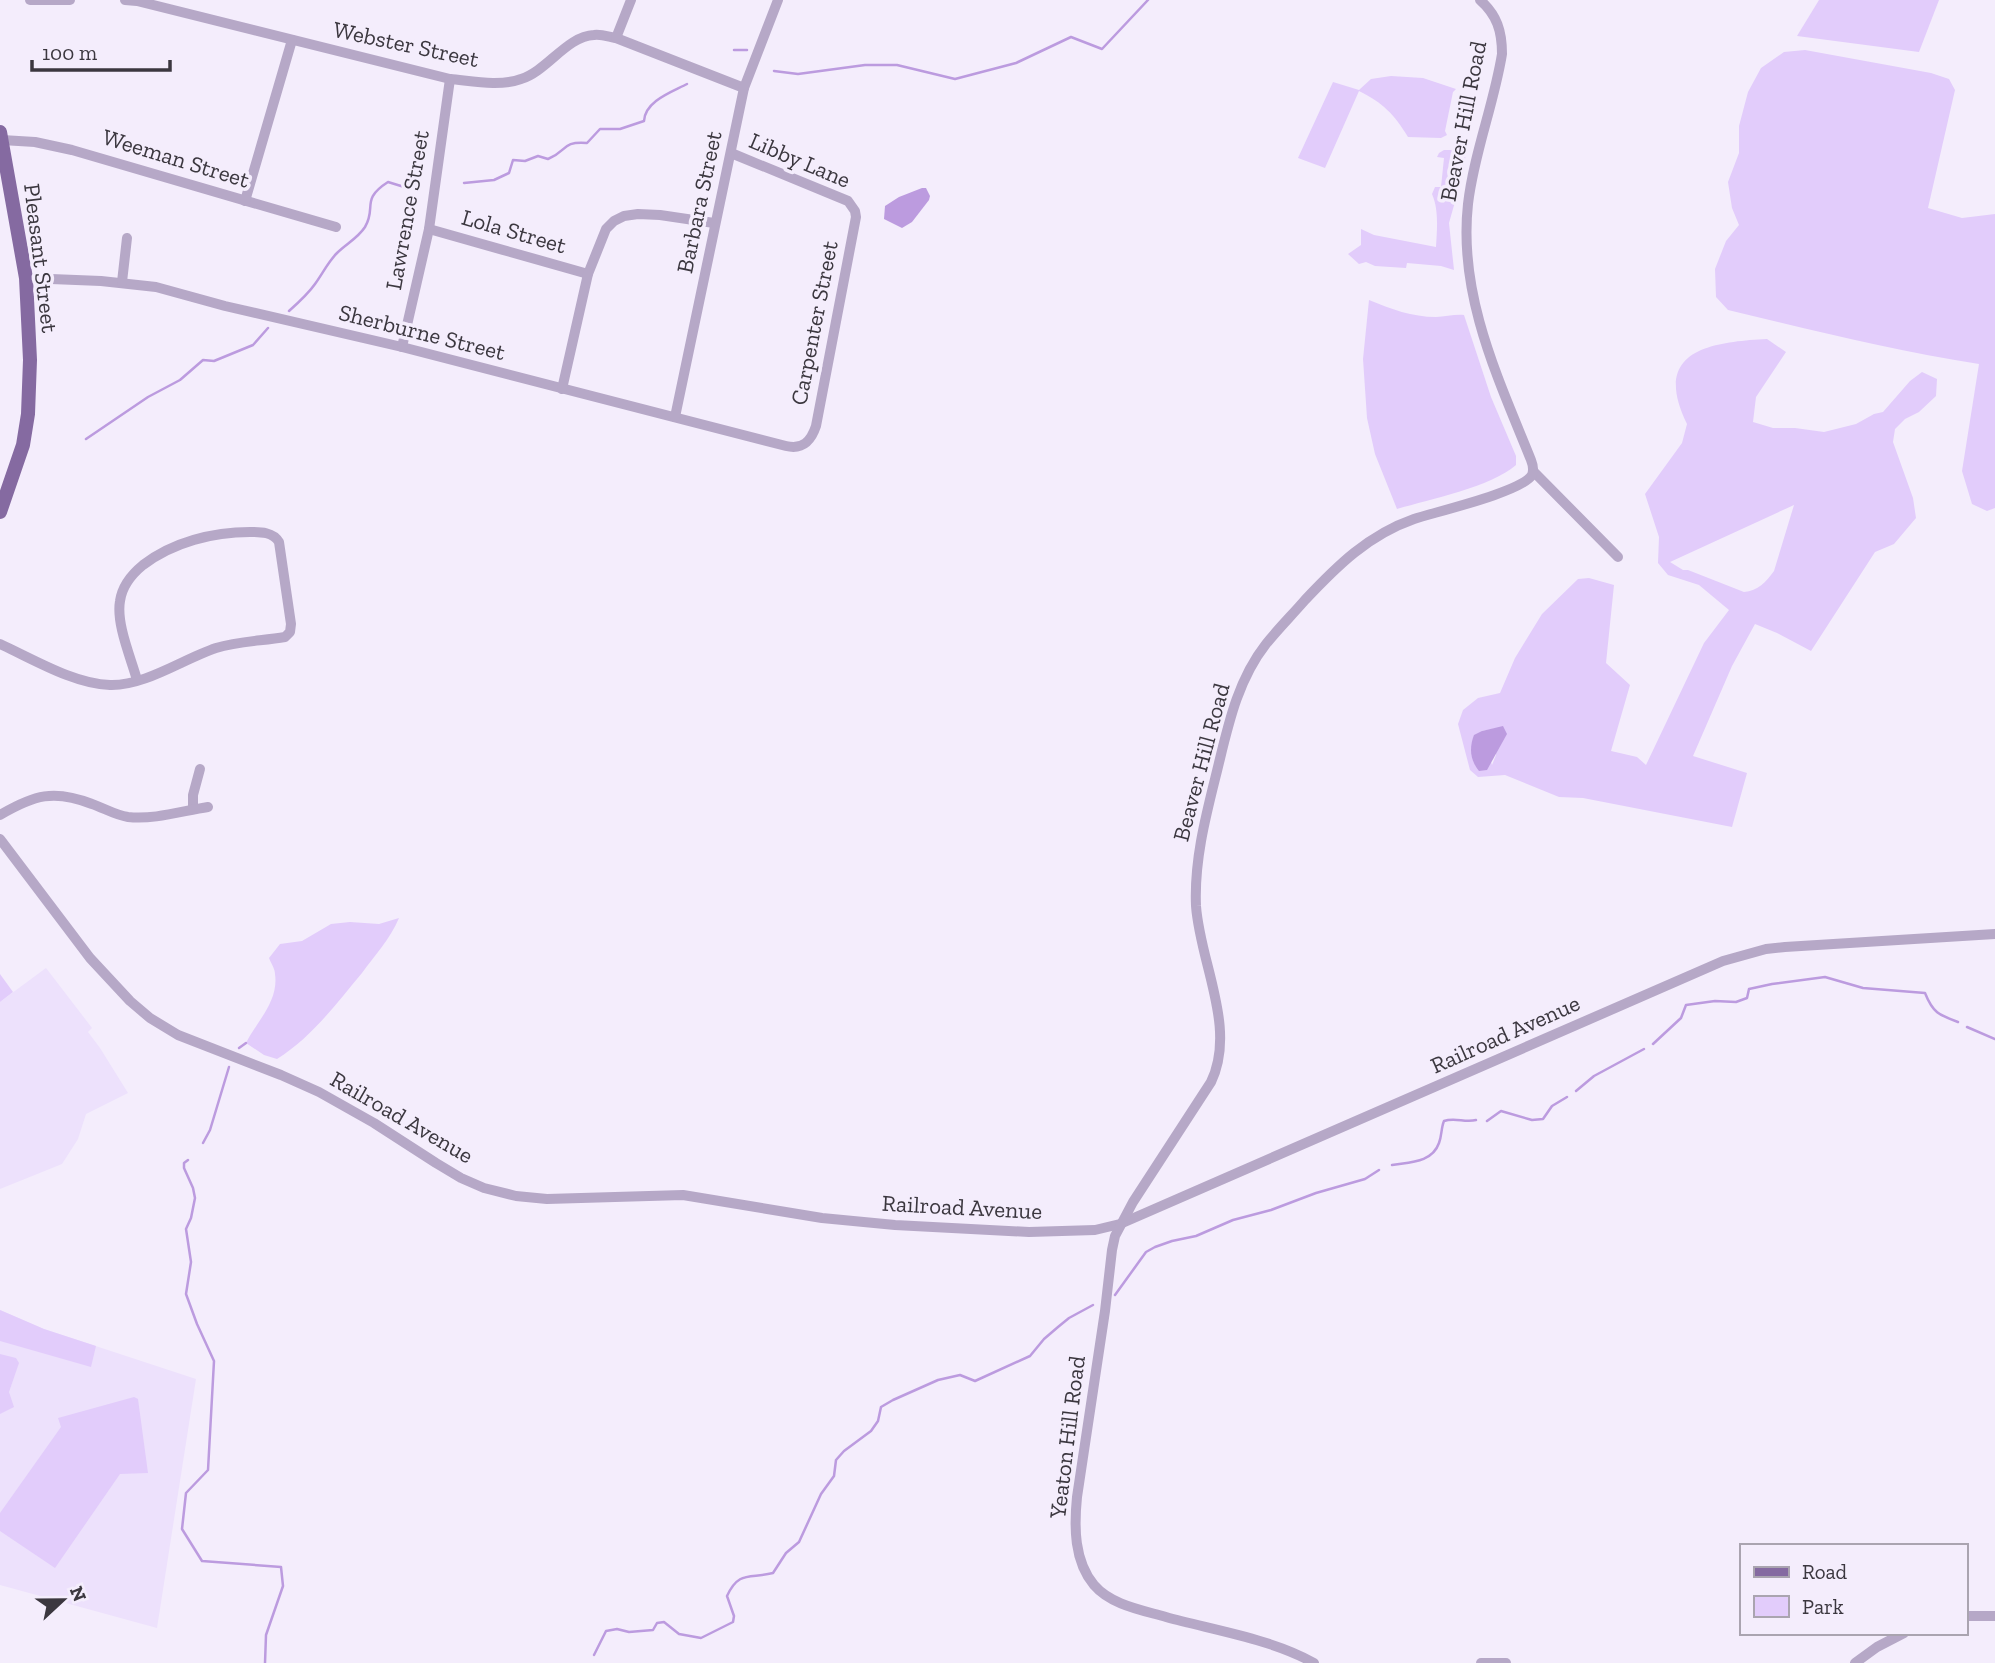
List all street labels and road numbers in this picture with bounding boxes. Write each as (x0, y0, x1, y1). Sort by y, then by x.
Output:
street label: Webster Street (331, 15, 482, 73)
street label: Beaver Hill Road (1434, 38, 1492, 204)
street label: Weeman Street (99, 122, 253, 194)
street label: Libby Lane (745, 126, 855, 194)
street label: Lawrence Street (379, 127, 435, 292)
street label: Barbara Street (670, 128, 728, 276)
street label: Pleasant Street (18, 182, 64, 335)
street label: Lola Street (459, 203, 570, 259)
street label: Carpenter Street (784, 238, 844, 408)
street label: Sherburne Street (336, 298, 508, 366)
street label: Beaver Hill Road (1166, 679, 1236, 844)
street label: Railroad Avenue (1426, 989, 1584, 1079)
street label: Railroad Avenue (326, 1065, 478, 1169)
street label: Railroad Avenue (881, 1189, 1043, 1225)
street label: Yeaton Hill Road (1043, 1354, 1091, 1521)

